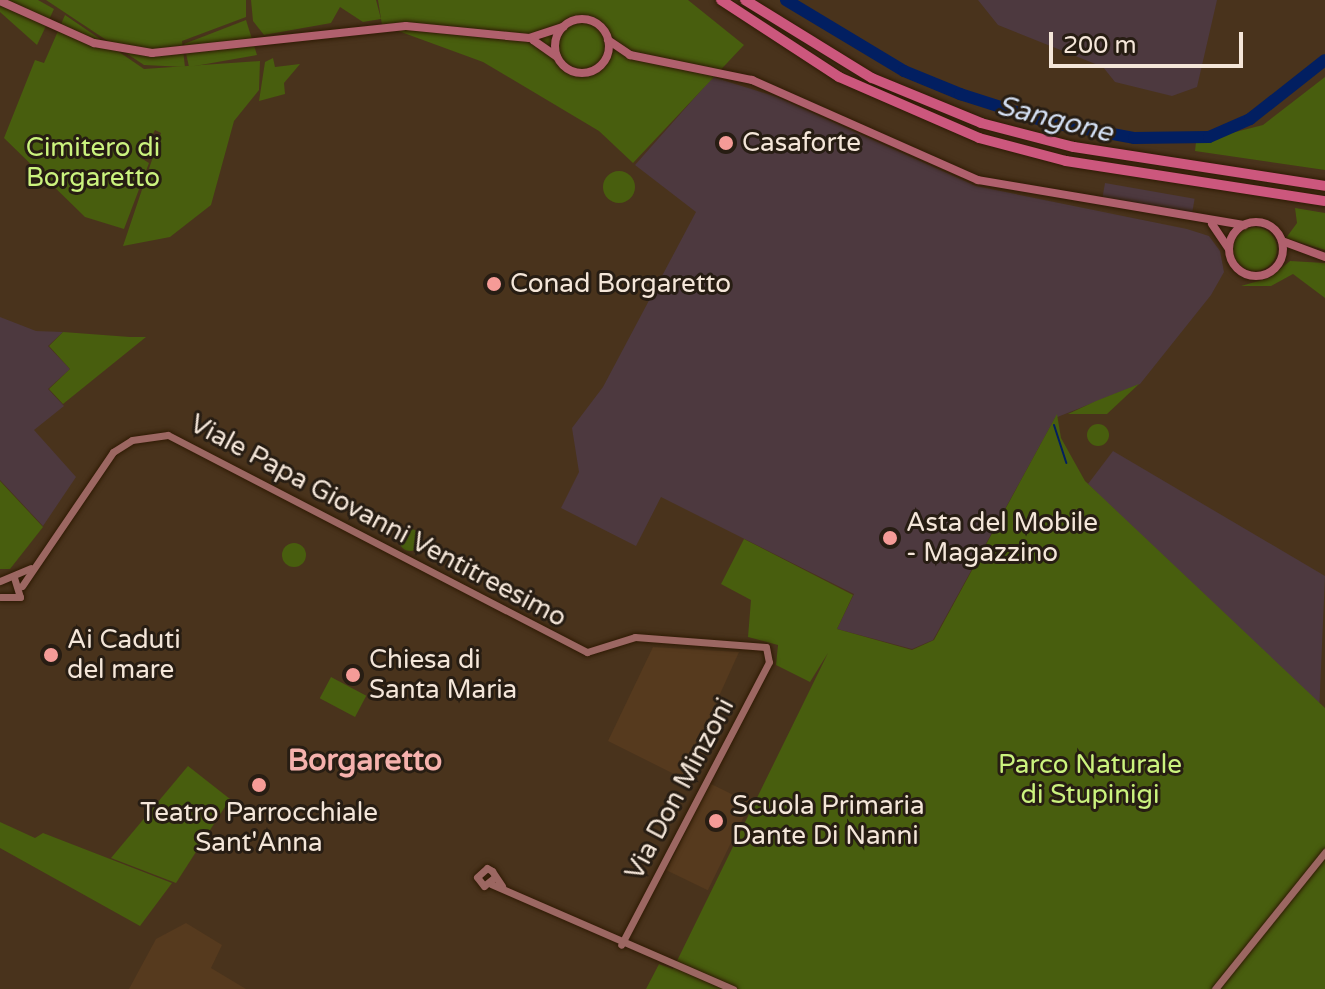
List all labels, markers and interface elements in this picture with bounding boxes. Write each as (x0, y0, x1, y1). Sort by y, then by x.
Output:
scale bar (1053, 16, 1247, 66)
text: 200 m (1063, 31, 1137, 60)
water label: Sangone (994, 88, 1116, 150)
place label: Casaforte (742, 127, 861, 159)
park label: Cimitero di Borgaretto (26, 132, 160, 194)
marker: Casaforte (717, 134, 735, 152)
place label: Conad Borgaretto (510, 268, 731, 300)
marker: Conad Borgaretto (485, 275, 503, 293)
street label: Viale Papa Giovanni Ventitreesimo (184, 408, 572, 634)
place label: Asta del Mobile - Magazzino (906, 507, 1098, 568)
marker: Asta del Mobile - Magazzino (881, 529, 899, 547)
place label: Ai Caduti del mare (67, 624, 181, 686)
place label: Chiesa di Santa Maria (369, 644, 517, 706)
marker: Ai Caduti del mare (42, 646, 60, 664)
marker: Chiesa di Santa Maria (344, 666, 362, 684)
street label: Via Don Minzoni (619, 693, 741, 885)
district label: Borgaretto (288, 743, 442, 779)
park label: Parco Naturale di Stupinigi (998, 749, 1182, 810)
marker: Teatro Parrocchiale Sant'Anna (250, 776, 268, 794)
place label: Scuola Primaria Dante Di Nanni (732, 790, 925, 852)
place label: Teatro Parrocchiale Sant'Anna (140, 797, 378, 858)
marker: Scuola Primaria Dante Di Nanni (707, 812, 725, 830)

